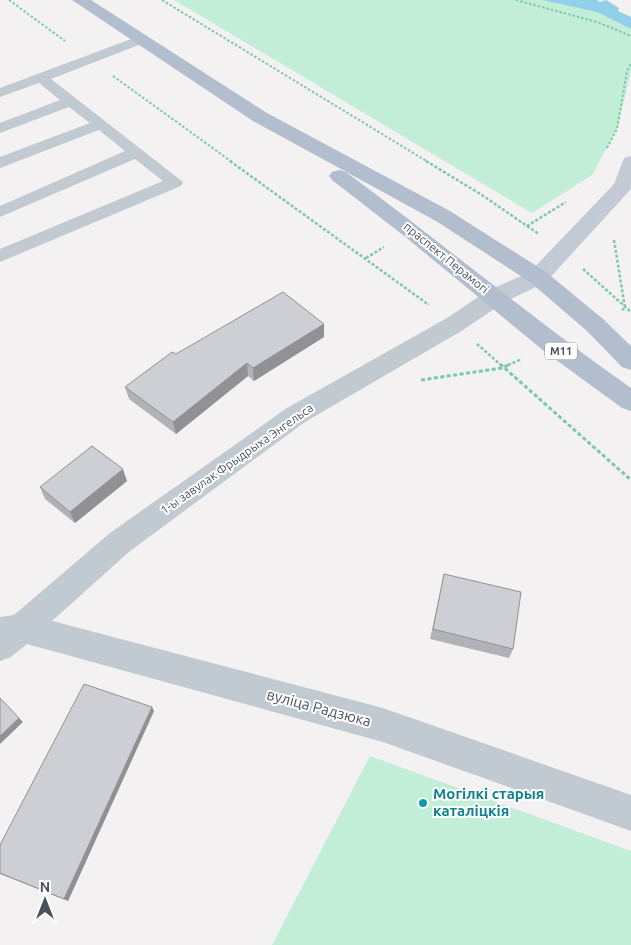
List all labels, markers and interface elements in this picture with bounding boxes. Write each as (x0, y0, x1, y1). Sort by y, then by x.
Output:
street label: праспект Перамогі (401, 220, 491, 296)
road number: М11 (545, 342, 577, 360)
street label: 1-ы завулак Фрыдрыха Энгельса (158, 401, 315, 516)
street label: вуліца Радзюка (265, 685, 373, 730)
place label: Могілкі старыя каталіцкія (433, 785, 544, 819)
marker: Могілкі старыя каталіцкія (417, 797, 429, 809)
north arrow (20, 875, 70, 925)
text: N (40, 879, 50, 895)

